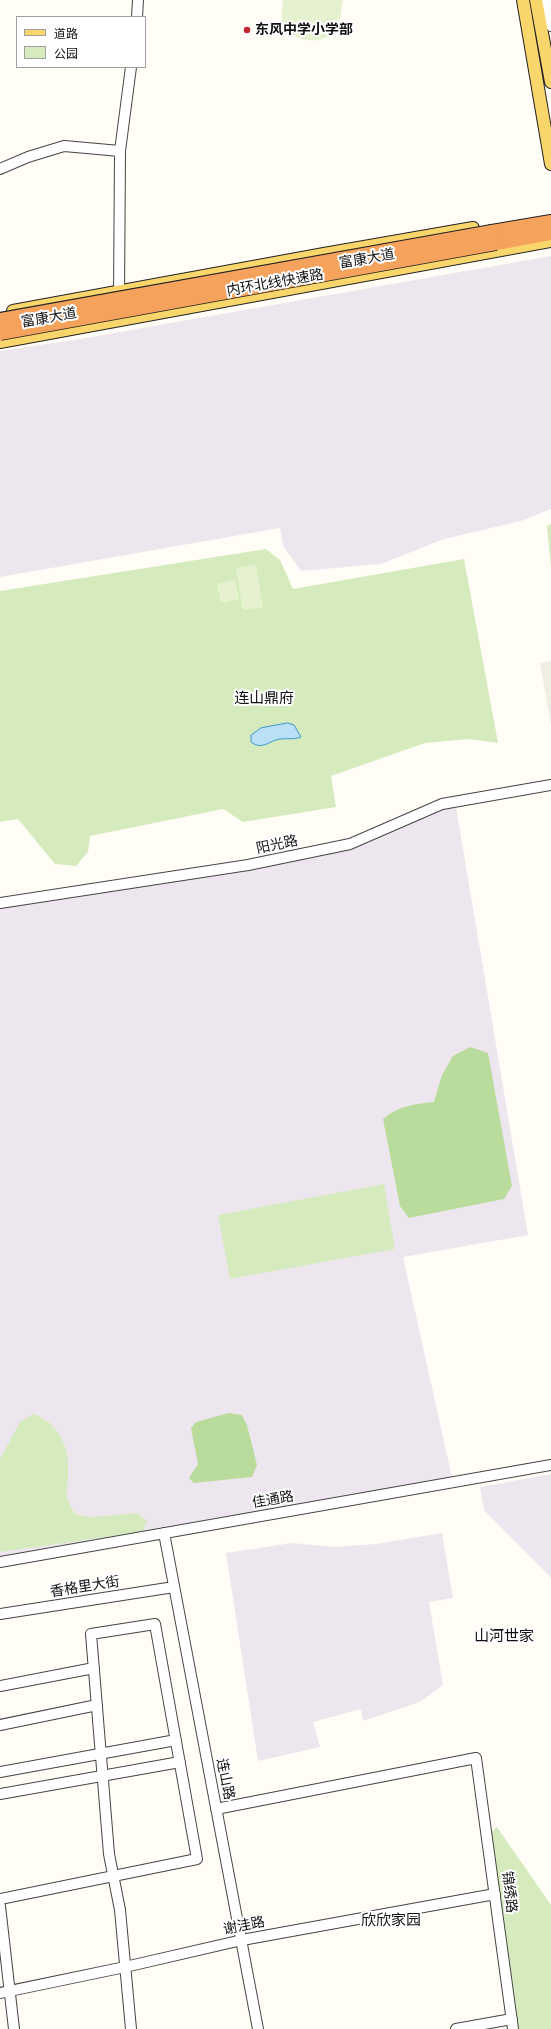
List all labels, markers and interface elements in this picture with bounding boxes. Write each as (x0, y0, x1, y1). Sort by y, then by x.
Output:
legend (16, 16, 146, 68)
place label: 东风中学小学部 (255, 22, 353, 38)
marker: 东风中学小学部 (242, 25, 252, 35)
text: 道路 (54, 27, 78, 41)
text: 公园 (54, 47, 78, 61)
street label: 富康大道 (338, 246, 396, 272)
street label: 内环北线快速路 (225, 266, 325, 300)
street label: 富康大道 (20, 305, 78, 331)
district label: 连山鼎府 (234, 690, 294, 708)
street label: 阳光路 (255, 832, 299, 858)
street label: 佳通路 (251, 1488, 295, 1512)
street label: 香格里大街 (49, 1573, 121, 1601)
district label: 山河世家 (474, 1628, 534, 1646)
street label: 连山路 (213, 1757, 237, 1801)
street label: 锦绣路 (498, 1870, 520, 1914)
district label: 欣欣家园 (361, 1912, 421, 1930)
street label: 谢洼路 (222, 1914, 266, 1938)

